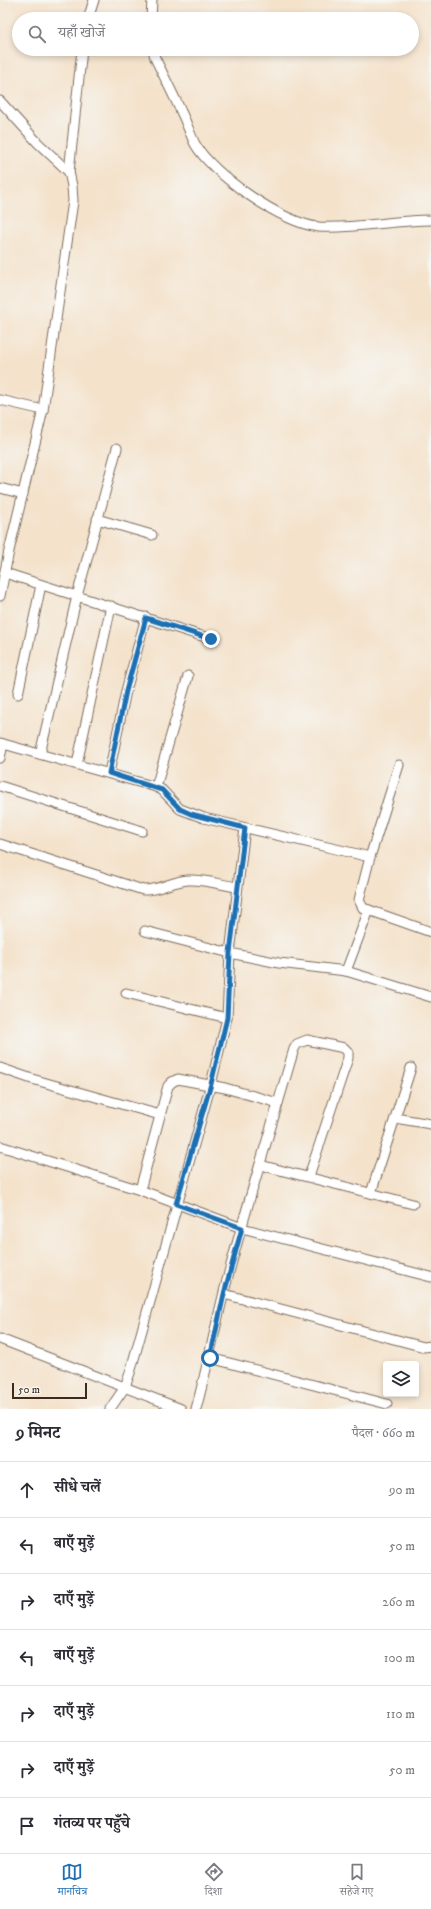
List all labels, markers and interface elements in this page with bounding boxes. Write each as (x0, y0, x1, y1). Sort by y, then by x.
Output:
search box (12, 12, 419, 56)
icon: search (26, 23, 48, 45)
text: यहाँ खोजें (58, 23, 105, 42)
route end (202, 630, 220, 648)
route start (201, 1349, 219, 1367)
map controls (383, 1361, 419, 1397)
button: layers (383, 1361, 419, 1397)
scale bar (12, 1381, 87, 1400)
text: 50 m (18, 1383, 40, 1397)
text: 9 मिनट (16, 1422, 60, 1444)
text: पैदल · 660 m (352, 1425, 415, 1441)
text: सीधे चलें (54, 1478, 101, 1497)
icon: ahead (16, 1479, 38, 1501)
text: 90 m (389, 1482, 415, 1498)
text: बाएँ मुड़ें (54, 1534, 94, 1553)
icon: left (16, 1535, 38, 1557)
text: 50 m (389, 1538, 415, 1554)
text: दाएँ मुड़ें (54, 1590, 94, 1609)
icon: right (16, 1591, 38, 1613)
text: 260 m (382, 1594, 415, 1610)
text: बाएँ मुड़ें (54, 1646, 94, 1665)
icon: left (16, 1647, 38, 1669)
text: 100 m (384, 1650, 415, 1666)
text: दाएँ मुड़ें (54, 1702, 94, 1721)
icon: right (16, 1703, 38, 1725)
text: 110 m (386, 1706, 415, 1722)
text: दाएँ मुड़ें (54, 1758, 94, 1777)
icon: right (16, 1759, 38, 1781)
text: 50 m (389, 1762, 415, 1778)
text: गंतव्य पर पहुँचे (54, 1814, 130, 1833)
icon: arrive (16, 1815, 38, 1837)
tab: मानचित्र (58, 1861, 87, 1902)
tab: दिशा (203, 1861, 225, 1902)
tab: सहेजे गए (340, 1861, 373, 1902)

